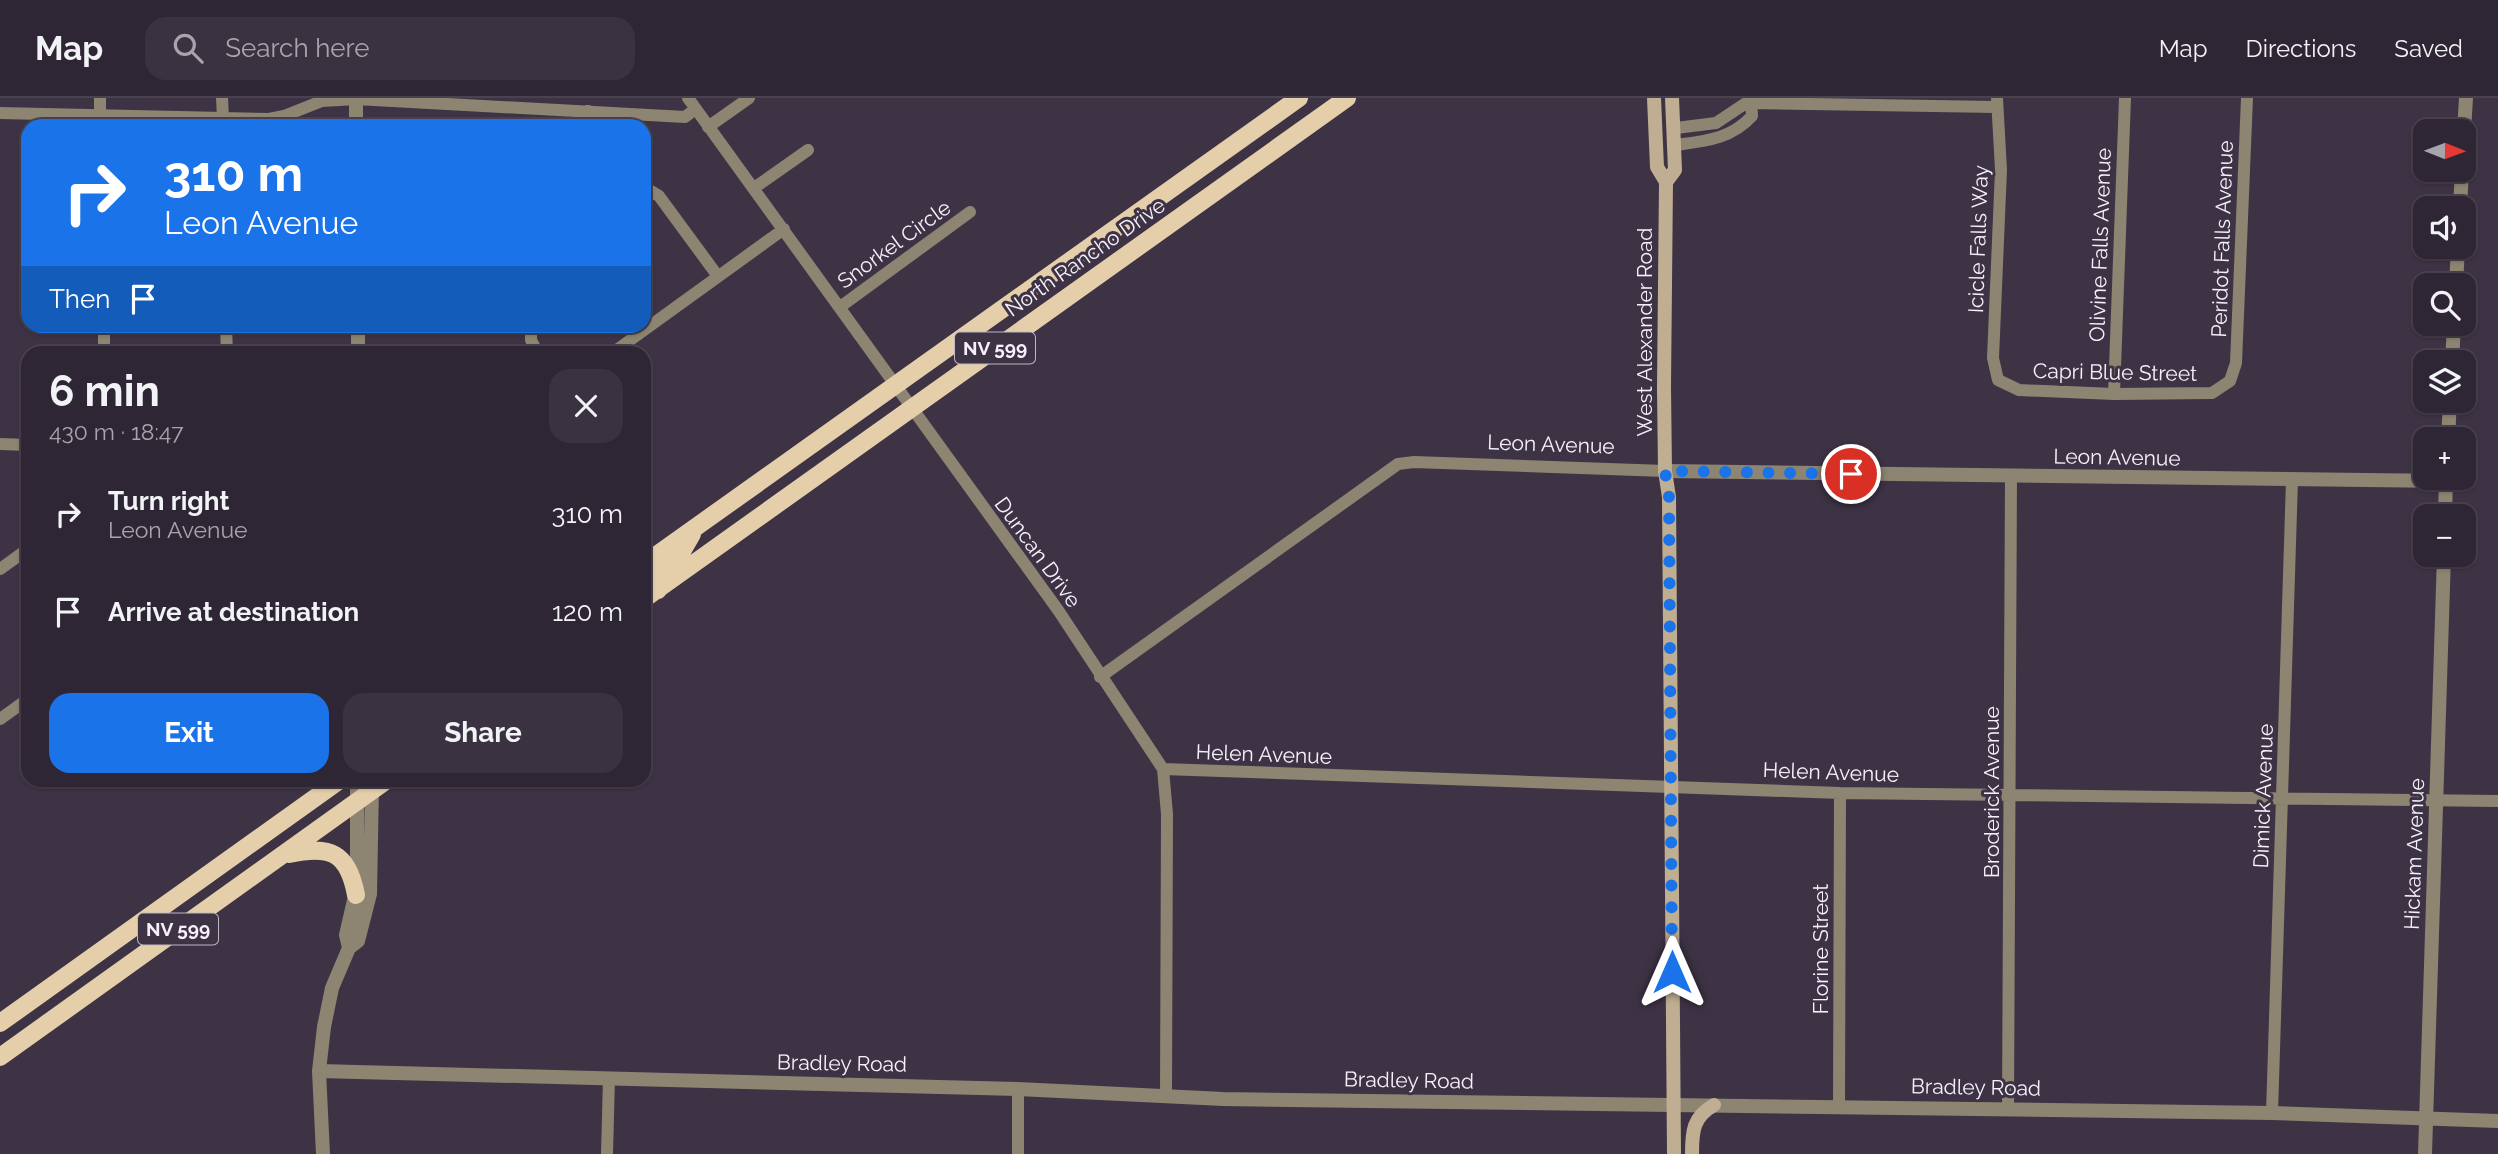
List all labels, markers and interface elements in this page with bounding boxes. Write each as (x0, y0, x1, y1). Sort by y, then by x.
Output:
search box (145, 17, 635, 80)
text: Map (35, 29, 103, 68)
icon: search (169, 29, 207, 67)
text: Search here (225, 33, 370, 63)
text: Map (2159, 34, 2208, 63)
text: Directions (2246, 34, 2356, 63)
text: Saved (2394, 34, 2463, 63)
north arrow (2413, 119, 2476, 182)
map controls (2413, 119, 2476, 567)
street label: Peridot Falls Avenue (2206, 140, 2238, 338)
text: 310 m (164, 145, 303, 202)
icon: right (49, 147, 140, 238)
street label: Olivine Falls Avenue (2084, 148, 2116, 342)
street label: Icicle Falls Way (1963, 165, 1993, 313)
street label: North Rancho Drive (1000, 192, 1170, 322)
street label: Snorkel Circle (833, 195, 955, 293)
button: sound (2413, 196, 2476, 259)
text: Leon Avenue (164, 204, 358, 241)
street label: West Alexander Road (1632, 228, 1657, 436)
button: search (2413, 273, 2476, 336)
icon: arrive (124, 280, 162, 318)
text: Then (49, 284, 110, 314)
road number: NV 599 (955, 332, 1035, 364)
button: layers (2413, 350, 2476, 413)
street label: Capri Blue Street (2033, 358, 2197, 386)
text: 6 min (49, 367, 160, 416)
button: close (549, 369, 623, 443)
text: 430 m · 18:47 (49, 418, 184, 445)
button: + (2413, 427, 2476, 490)
street label: Leon Avenue (1487, 429, 1615, 459)
street label: Leon Avenue (2053, 443, 2181, 471)
pin (1821, 444, 1881, 504)
icon: arrive (1832, 455, 1870, 493)
text: Turn right (108, 486, 229, 516)
street label: Duncan Drive (990, 492, 1086, 612)
icon: right (49, 495, 87, 533)
text: 310 m (552, 499, 623, 529)
button: − (2413, 504, 2476, 567)
text: Leon Avenue (108, 516, 248, 543)
icon: arrive (49, 593, 87, 631)
text: Arrive at destination (108, 597, 359, 627)
text: 120 m (552, 597, 623, 627)
button: Exit (49, 693, 329, 773)
button: Share (343, 693, 623, 773)
street label: Broderick Avenue (1979, 706, 2004, 878)
street label: Dimick Avenue (2248, 723, 2278, 869)
street label: Helen Avenue (1195, 739, 1333, 769)
street label: Helen Avenue (1762, 757, 1900, 787)
street label: Hickam Avenue (2399, 778, 2429, 930)
street label: Florine Street (1808, 884, 1833, 1014)
road number: NV 599 (138, 914, 218, 944)
position arrow (1635, 935, 1709, 1009)
street label: Bradley Road (777, 1049, 907, 1077)
street label: Bradley Road (1344, 1066, 1474, 1094)
street label: Bradley Road (1911, 1073, 2041, 1101)

